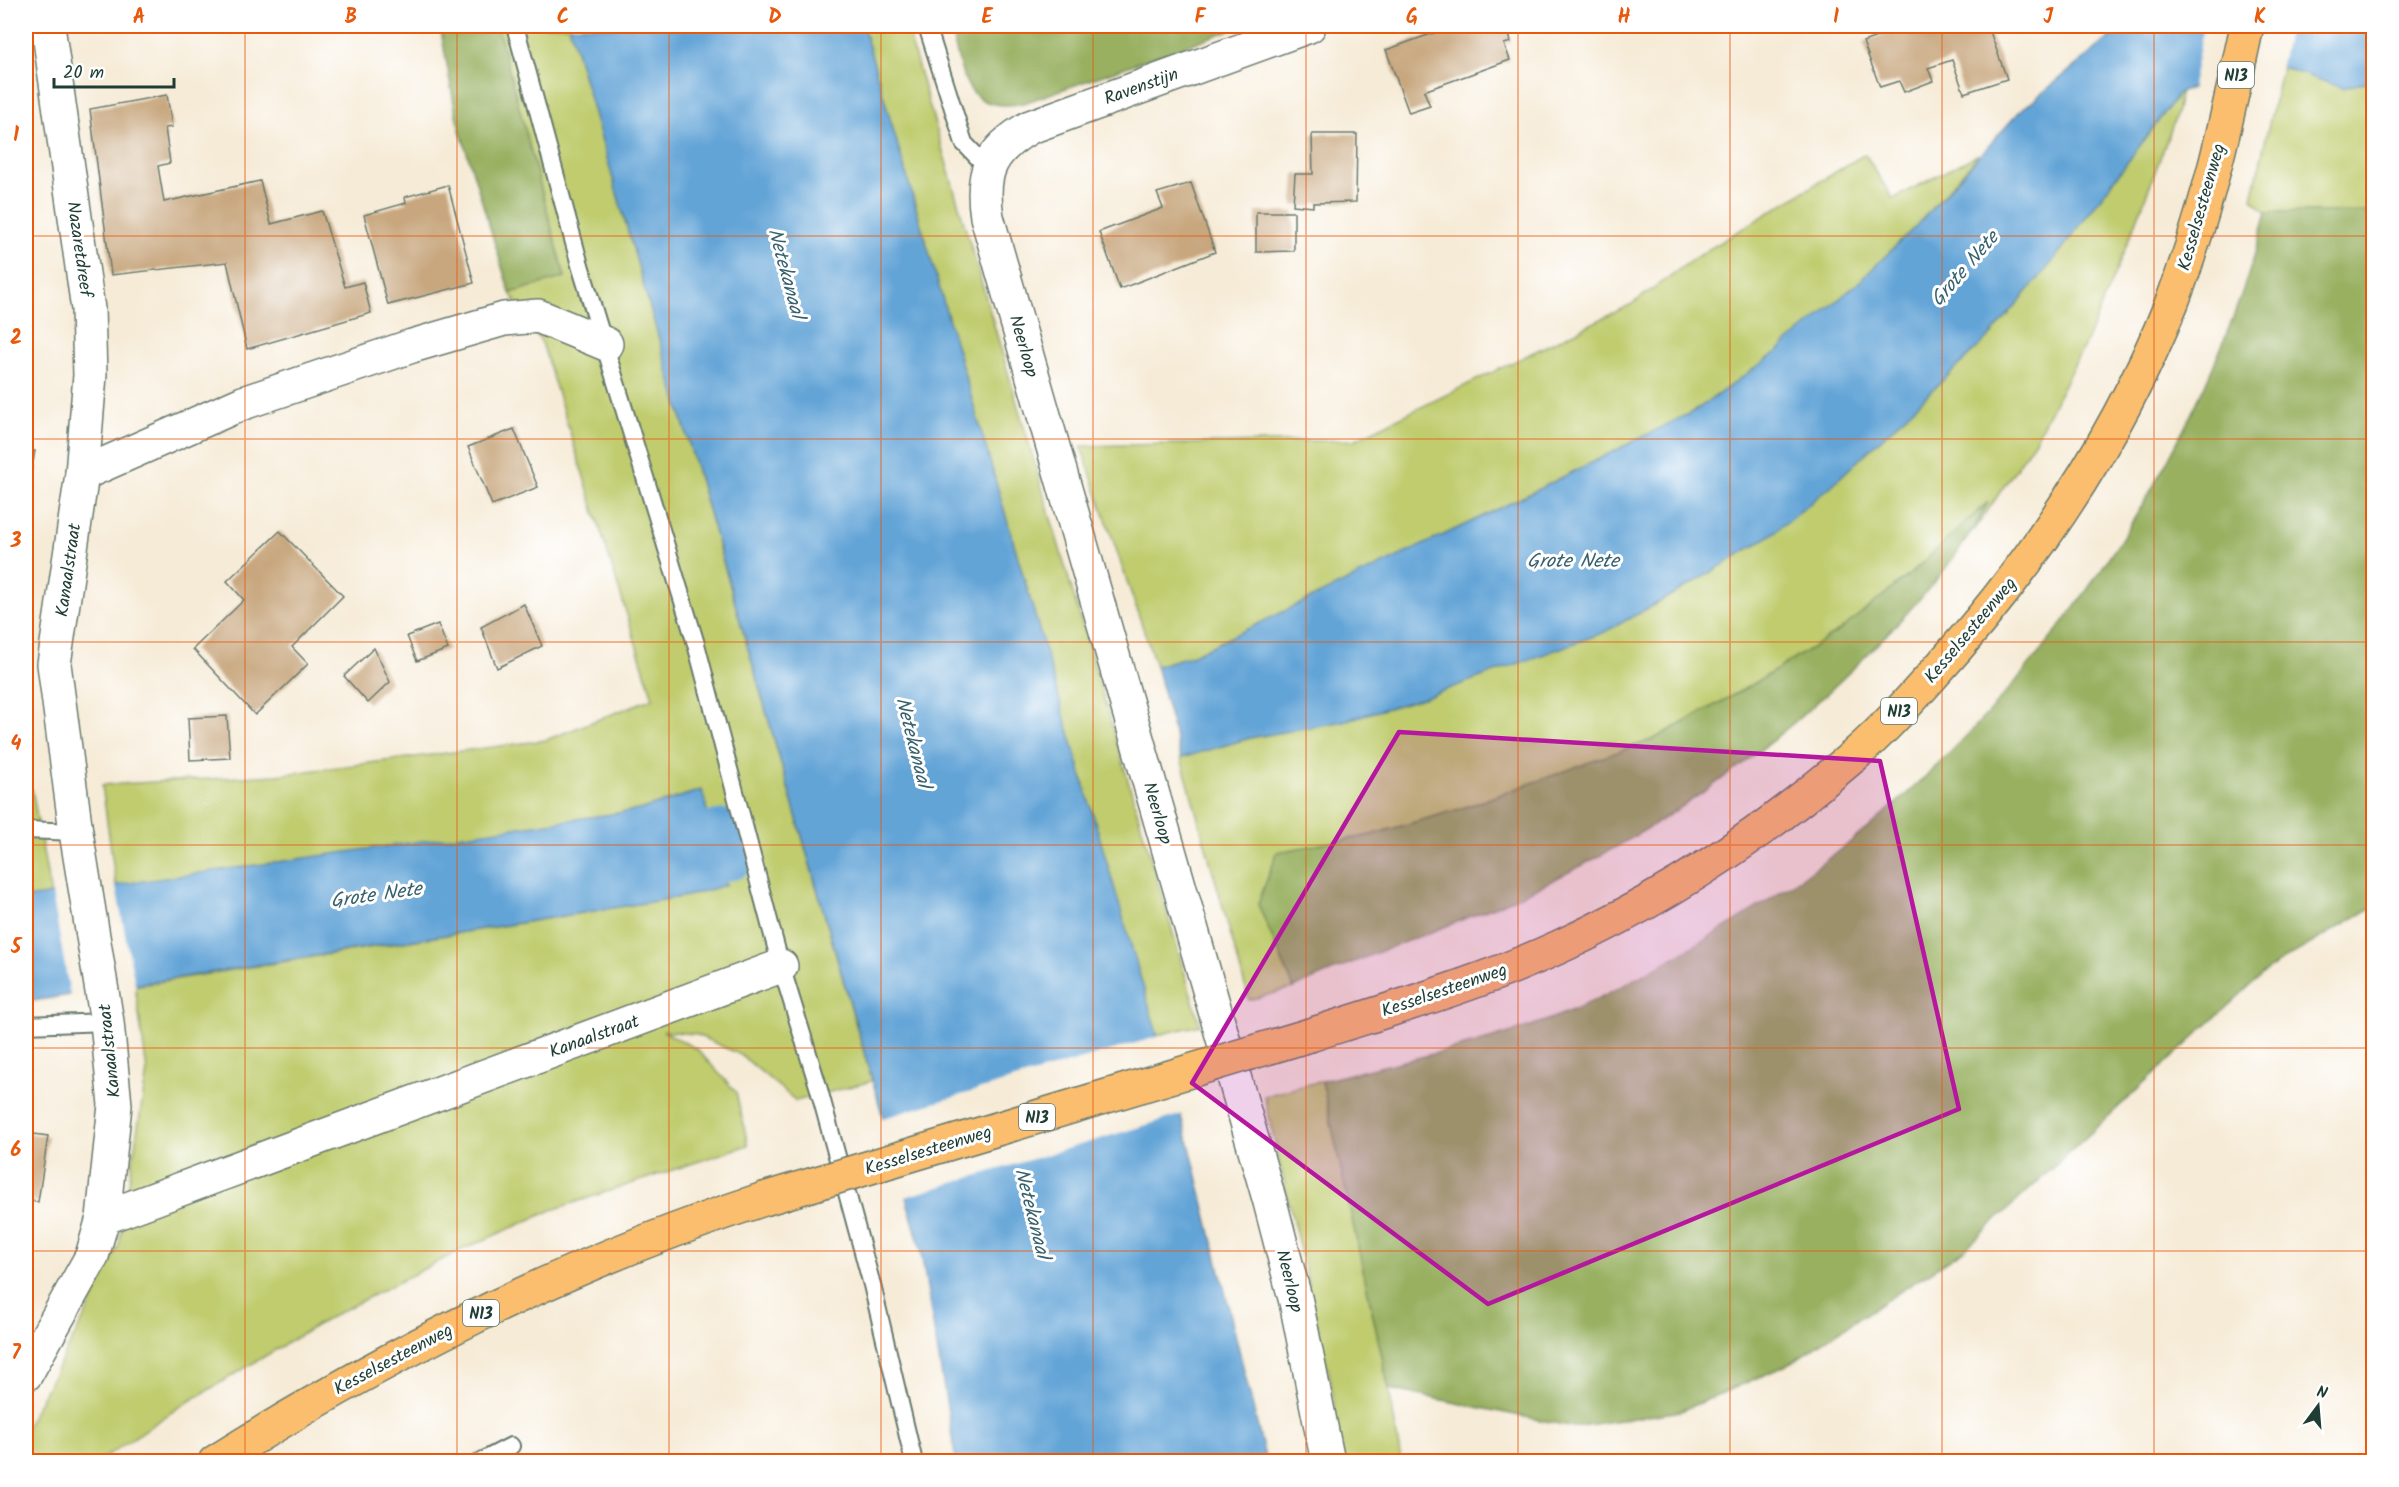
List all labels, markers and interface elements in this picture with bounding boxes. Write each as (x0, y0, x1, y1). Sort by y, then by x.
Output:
text: A (133, 2, 145, 34)
text: B (345, 2, 357, 34)
text: C (557, 2, 569, 34)
text: D (768, 2, 782, 34)
text: E (981, 2, 993, 34)
text: F (1195, 2, 1207, 34)
text: G (1406, 2, 1418, 34)
text: H (1617, 2, 1631, 34)
text: I (1833, 2, 1839, 34)
text: J (2043, 2, 2054, 34)
text: K (2254, 2, 2266, 34)
scale bar (54, 51, 174, 89)
text: 20 m (63, 59, 104, 88)
street label: Ravenstijn (1100, 61, 1183, 114)
road number: N13 (2218, 62, 2254, 88)
text: 1 (13, 120, 19, 152)
street label: Kesselsesteenweg (2170, 140, 2235, 275)
street label: Nazaretdreef (57, 200, 100, 301)
water label: Grote Nete (1923, 223, 2009, 315)
water label: Netekanaal (758, 225, 814, 326)
street label: Neerloop (1000, 312, 1045, 381)
text: 2 (10, 323, 22, 355)
street label: Kanaalstraat (49, 520, 91, 619)
text: 3 (10, 526, 22, 558)
water label: Grote Nete (1527, 546, 1621, 578)
street label: Kesselsesteenweg (1918, 571, 2025, 691)
water label: Netekanaal (885, 694, 940, 795)
road number: N13 (1881, 698, 1917, 724)
text: 4 (11, 729, 22, 761)
street label: Neerloop (1134, 779, 1179, 848)
water label: Grote Nete (329, 873, 426, 918)
text: 5 (10, 932, 23, 964)
street label: Kesselsesteenweg (1378, 956, 1511, 1027)
street label: Kanaalstraat (91, 1001, 130, 1099)
street label: Kanaalstraat (545, 1007, 645, 1067)
road number: N13 (1019, 1104, 1055, 1130)
street label: Kesselsesteenweg (861, 1118, 996, 1185)
text: 6 (11, 1135, 22, 1167)
water label: Netekanaal (1004, 1165, 1059, 1266)
street label: Neerloop (1267, 1247, 1310, 1316)
road number: N13 (463, 1300, 499, 1326)
street label: Kesselsesteenweg (329, 1317, 459, 1404)
text: 7 (11, 1338, 21, 1370)
north arrow (2288, 1376, 2348, 1436)
text: N (2313, 1380, 2330, 1406)

